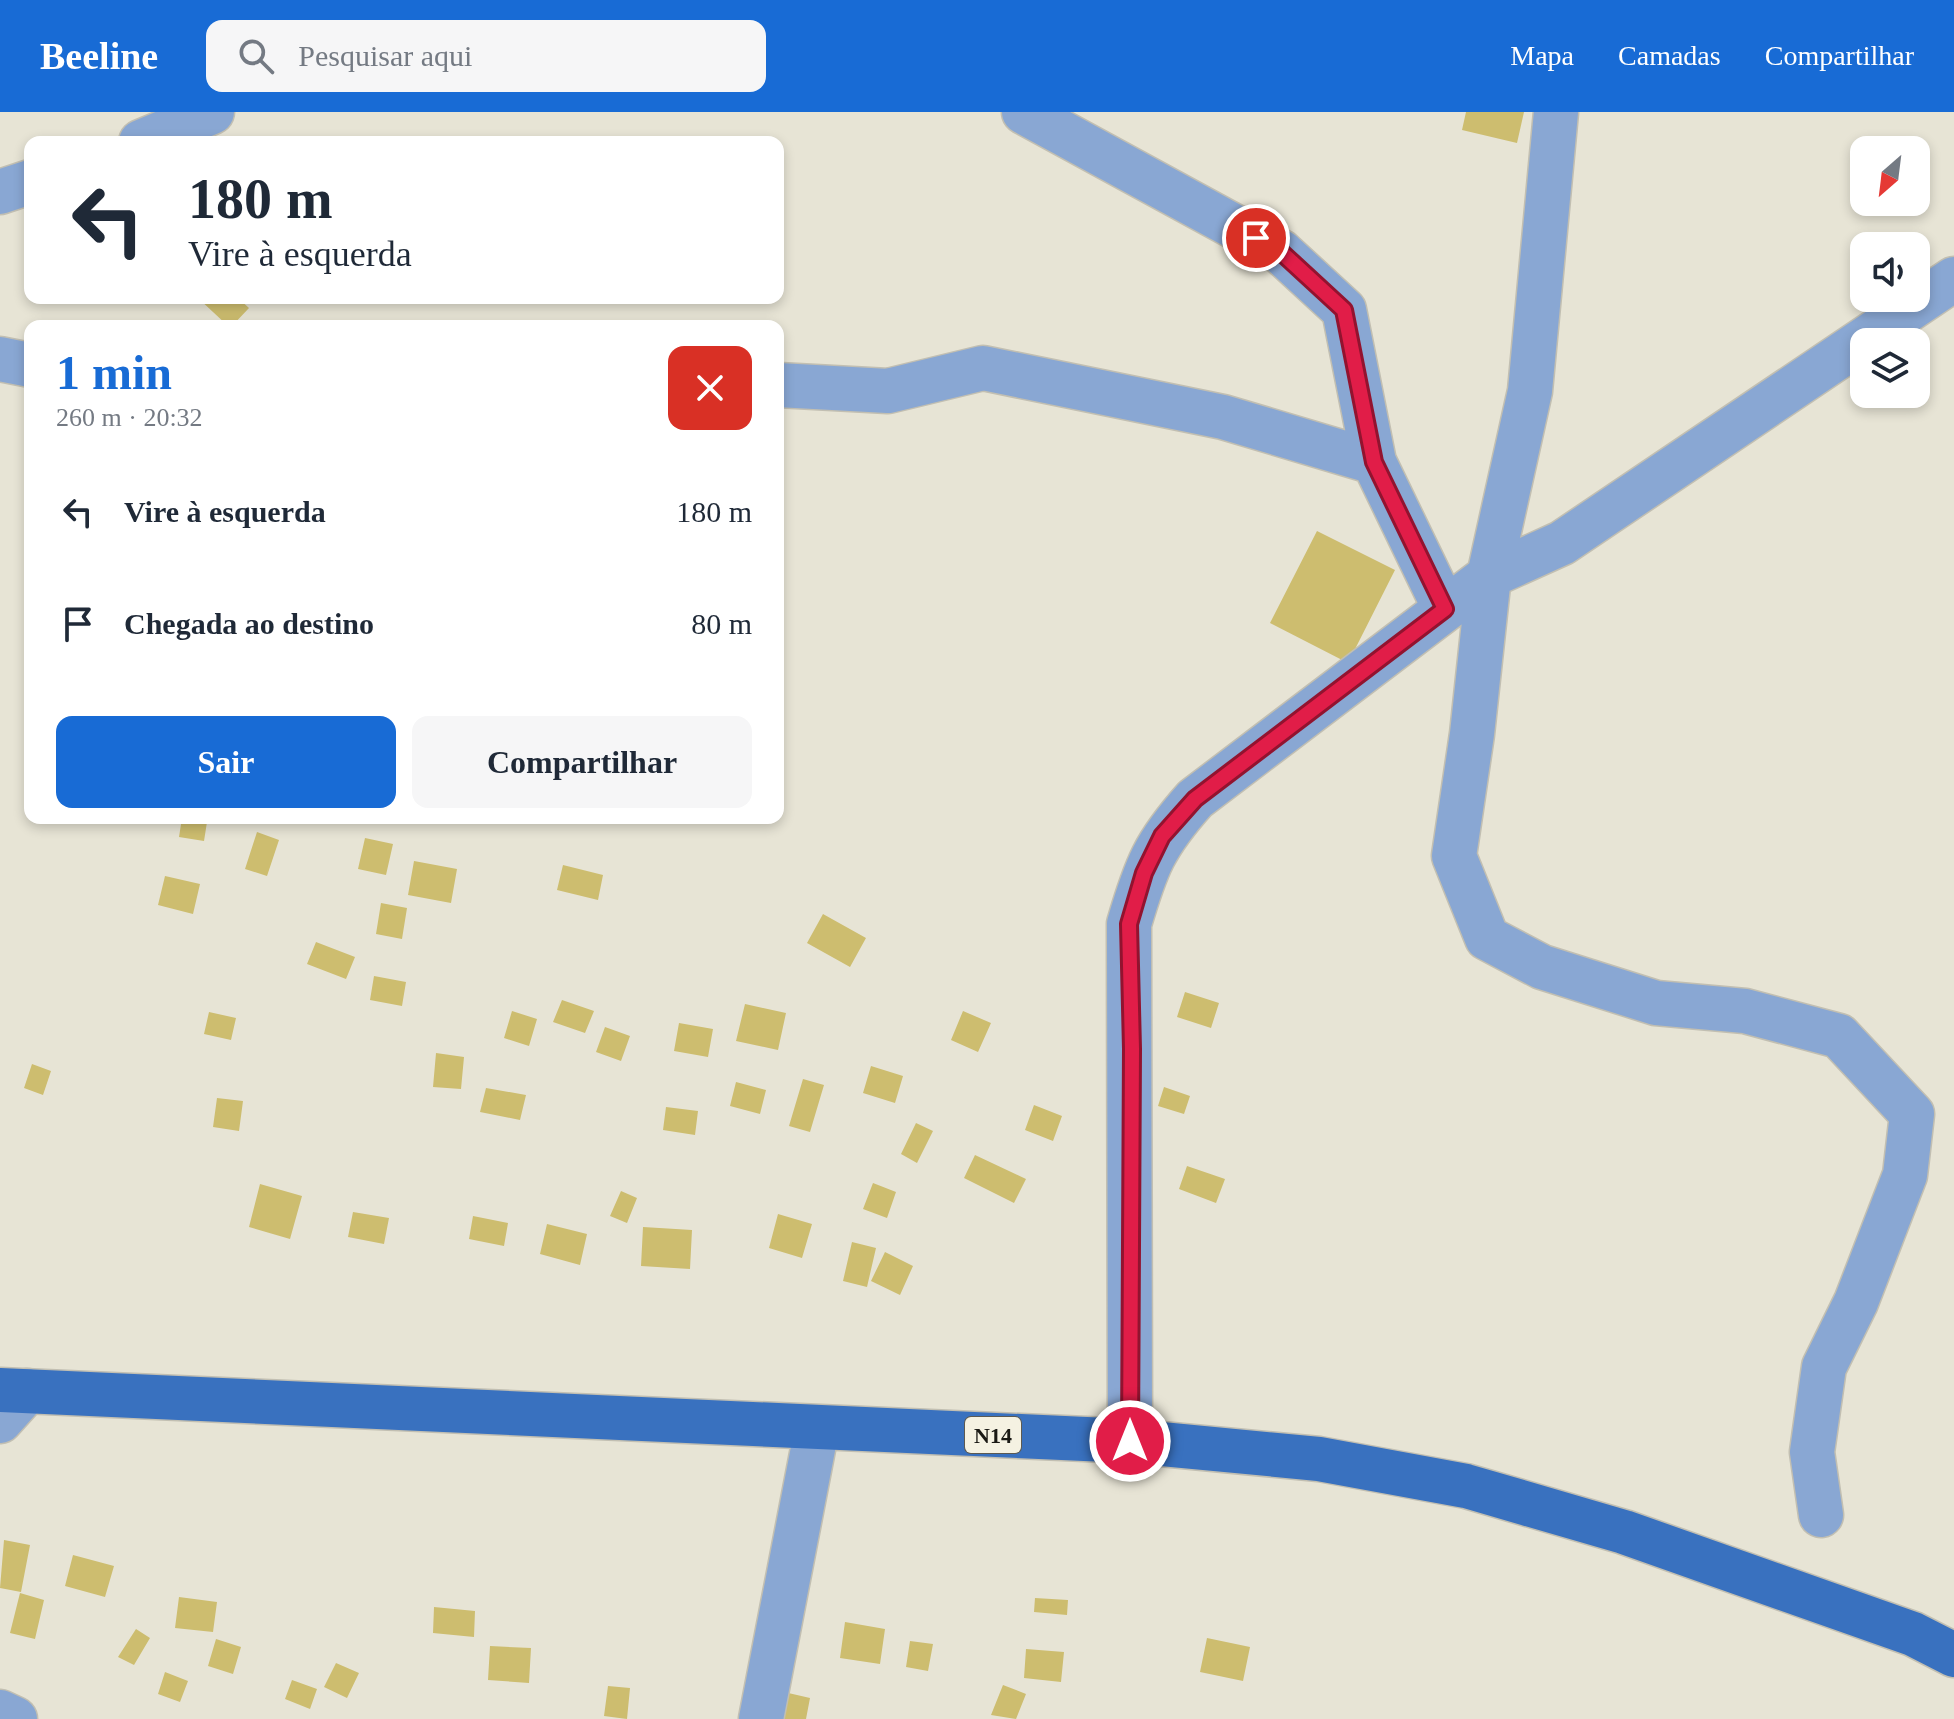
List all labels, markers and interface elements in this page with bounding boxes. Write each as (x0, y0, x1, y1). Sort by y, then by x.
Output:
search box (206, 20, 766, 92)
icon: search (234, 34, 278, 78)
text: Beeline (40, 35, 158, 77)
text: Pesquisar aqui (298, 39, 472, 72)
text: Mapa (1510, 40, 1574, 71)
text: Camadas (1618, 40, 1721, 71)
text: Compartilhar (1765, 40, 1914, 71)
north arrow (1850, 136, 1930, 216)
map controls (1850, 136, 1930, 408)
icon: left (56, 168, 160, 272)
text: 180 m (188, 168, 333, 230)
pin (1222, 204, 1290, 272)
icon: arrive (1234, 216, 1278, 260)
button: sound (1850, 232, 1930, 312)
text: Vire à esquerda (188, 234, 412, 274)
button: layers (1850, 328, 1930, 408)
text: 1 min (56, 346, 172, 399)
button: close (668, 346, 752, 430)
text: 260 m · 20:32 (56, 403, 203, 432)
icon: left (56, 490, 100, 534)
text: Vire à esquerda (124, 495, 326, 528)
text: 180 m (676, 495, 752, 528)
icon: arrive (56, 602, 100, 646)
text: Chegada ao destino (124, 607, 374, 640)
text: 80 m (691, 607, 752, 640)
button: Sair (56, 716, 396, 808)
button: Compartilhar (412, 716, 752, 808)
position arrow (1088, 1399, 1172, 1483)
road number: N14 (965, 1417, 1021, 1453)

